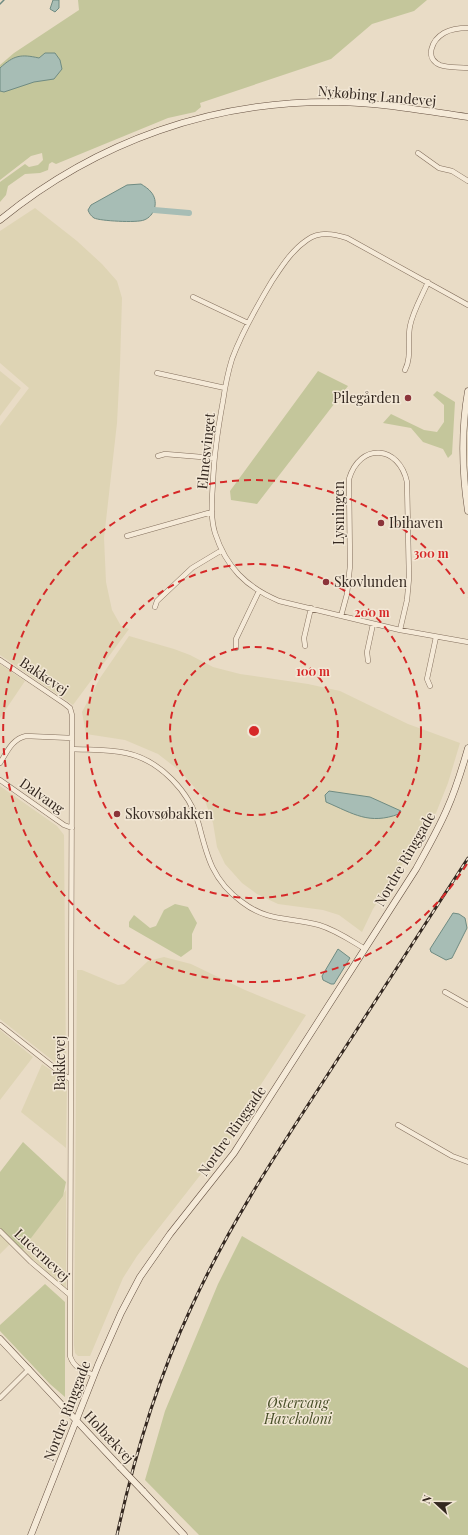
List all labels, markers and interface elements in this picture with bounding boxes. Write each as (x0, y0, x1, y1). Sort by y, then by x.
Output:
street label: Nykøbing Landevej (317, 81, 437, 110)
place label: Pilegården (333, 388, 401, 407)
marker: Pilegården (403, 393, 413, 403)
street label: Elmesvinget (192, 411, 219, 490)
street label: Lysningen (329, 480, 348, 545)
place label: Ibihaven (389, 513, 444, 532)
marker: Ibihaven (376, 518, 386, 528)
text: 300 m (414, 545, 449, 561)
place label: Skovlunden (334, 572, 408, 591)
marker: Skovlunden (321, 577, 331, 587)
text: 200 m (354, 604, 390, 620)
street label: Bakkevej (16, 652, 72, 699)
text: 100 m (296, 663, 330, 679)
centre of rings (247, 724, 261, 738)
street label: Dalvang (16, 773, 69, 818)
place label: Skovsøbakken (125, 804, 214, 823)
street label: Nordre Ringgade (370, 808, 439, 909)
marker: Skovsøbakken (112, 809, 122, 819)
street label: Bakkevej (50, 1036, 69, 1090)
street label: Nordre Ringgade (193, 1082, 270, 1180)
street label: Lucernevej (10, 1224, 74, 1285)
street label: Nordre Ringgade (39, 1358, 94, 1464)
park label: Østervang Havekoloni (263, 1393, 333, 1428)
street label: Holbækvej (80, 1406, 139, 1467)
north arrow (416, 1483, 456, 1523)
text: N (418, 1493, 435, 1506)

